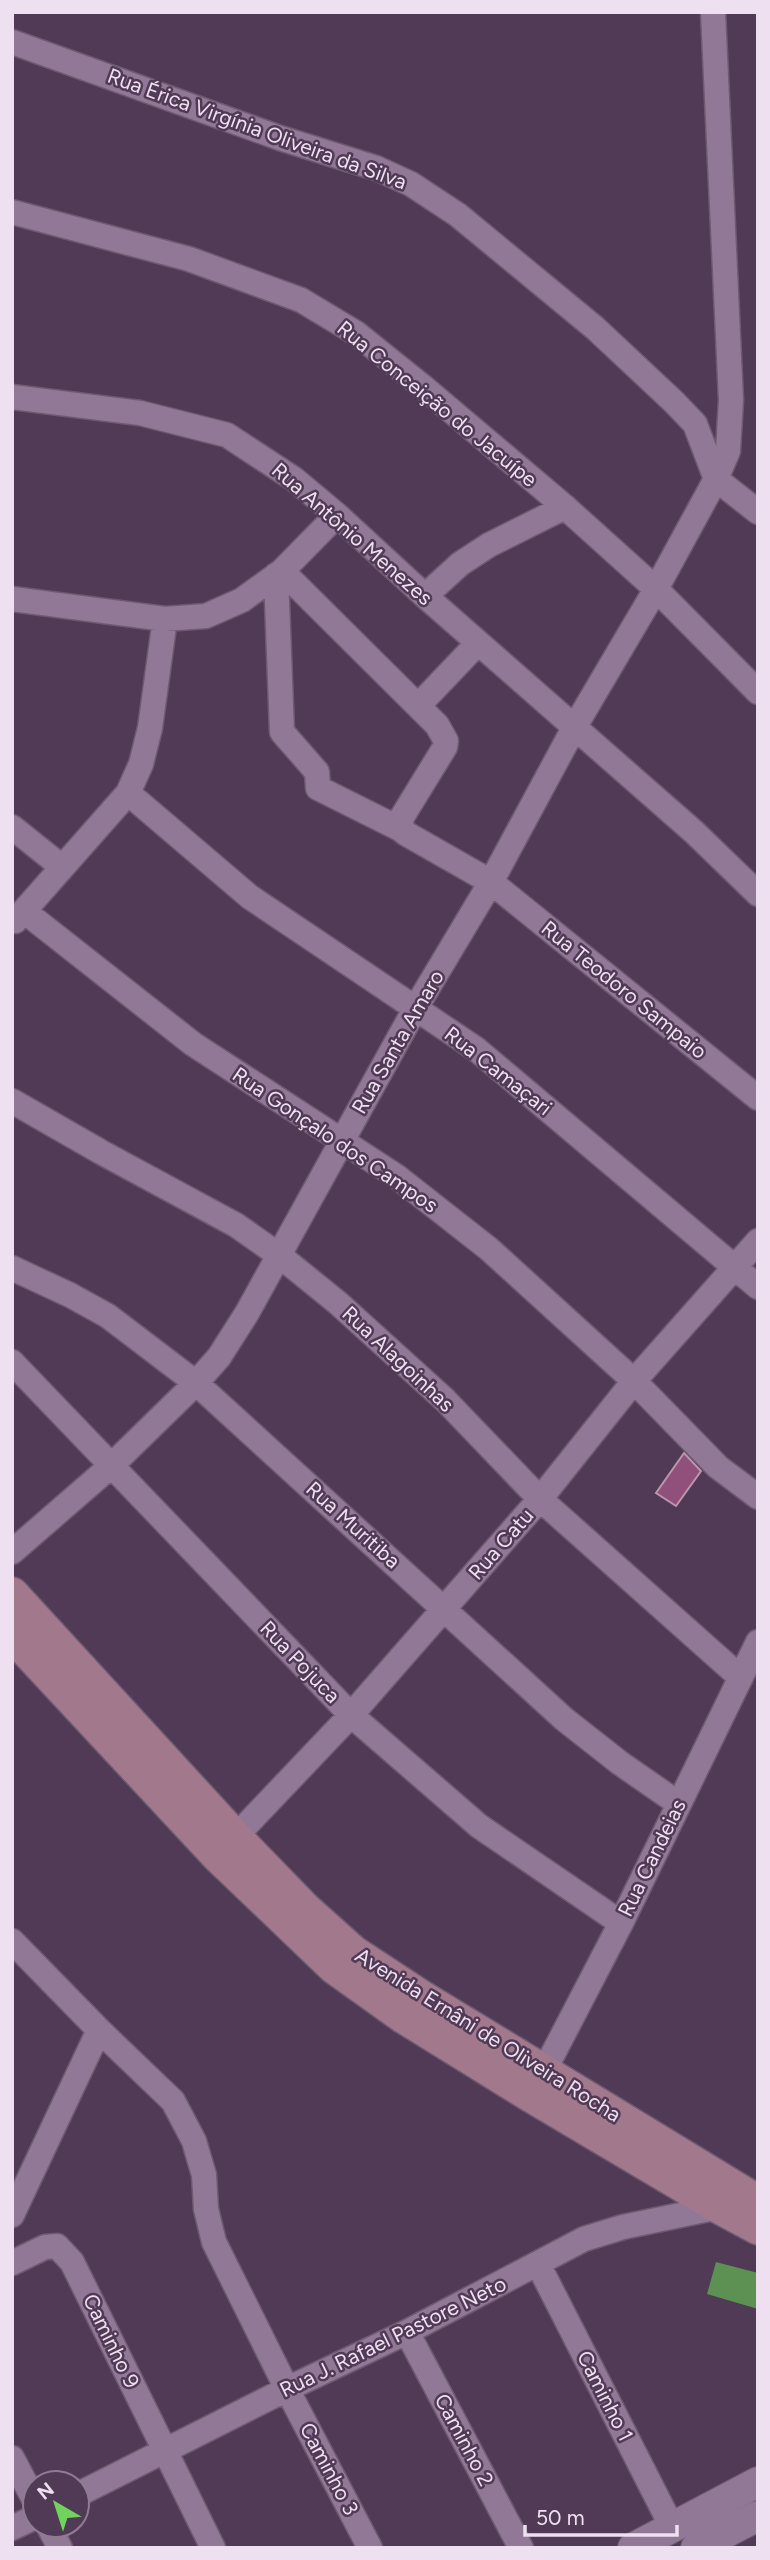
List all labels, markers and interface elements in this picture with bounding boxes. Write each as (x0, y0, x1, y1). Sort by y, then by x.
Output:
street label: Rua Érica Virgínia Oliveira da Silva (104, 63, 410, 194)
street label: Rua Conceição do Jacuípe (332, 315, 542, 492)
street label: Rua Antônio Menezes (267, 457, 438, 610)
street label: Rua Teodoro Sampaio (537, 915, 712, 1064)
street label: Rua Santa Amaro (346, 965, 449, 1118)
street label: Rua Camaçari (440, 1021, 557, 1120)
street label: Rua Gonçalo dos Campos (228, 1061, 443, 1218)
street label: Rua Alagoinhas (337, 1301, 459, 1417)
street label: Rua Muritiba (301, 1476, 406, 1573)
street label: Rua Catu (463, 1503, 538, 1584)
street label: Rua Pojuca (255, 1615, 346, 1708)
street label: Rua Candeias (612, 1795, 691, 1921)
street label: Avenida Ernâni de Oliveira Rocha (351, 1942, 626, 2127)
street label: Rua J. Rafael Pastore Neto (276, 2271, 510, 2402)
street label: Caminho 9 (78, 2290, 145, 2392)
street label: Caminho 1 (572, 2346, 639, 2445)
street label: Caminho 2 (430, 2389, 499, 2490)
street label: Caminho 3 (295, 2418, 364, 2519)
north arrow (21, 2469, 91, 2539)
text: N (33, 2478, 59, 2505)
scale bar (525, 2494, 677, 2538)
text: 50 m (536, 2505, 585, 2530)

